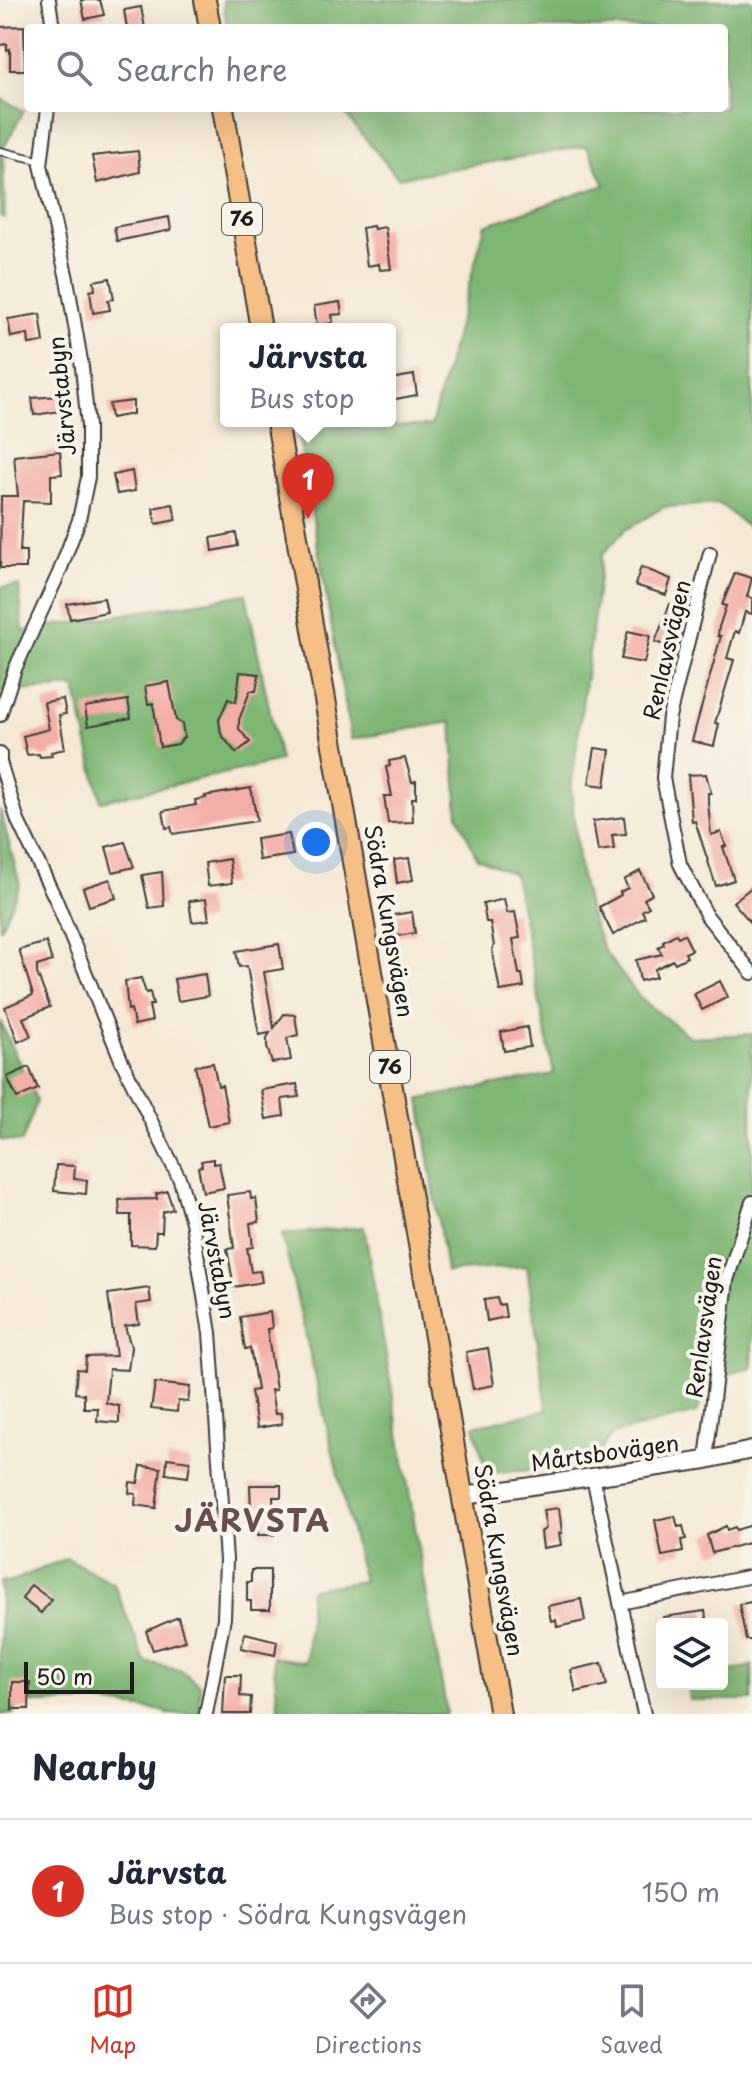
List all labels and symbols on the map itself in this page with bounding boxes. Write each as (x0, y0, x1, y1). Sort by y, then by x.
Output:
road number: 76 (222, 203, 262, 235)
street label: Järvstabyn (38, 335, 83, 458)
pin: 1 (282, 453, 334, 519)
street label: Renlavsvägen (633, 576, 698, 723)
your location (296, 822, 336, 862)
street label: Södra Kungsvägen (357, 822, 424, 1020)
road number: 76 (370, 1051, 410, 1083)
street label: Järvstabyn (191, 1198, 246, 1322)
street label: Renlavsvägen (676, 1254, 729, 1400)
street label: Mårtsbovägen (529, 1425, 681, 1478)
street label: Södra Kungsvägen (467, 1461, 534, 1659)
district label: JÄRVSTA (175, 1497, 331, 1542)
scale bar (24, 1658, 134, 1694)

